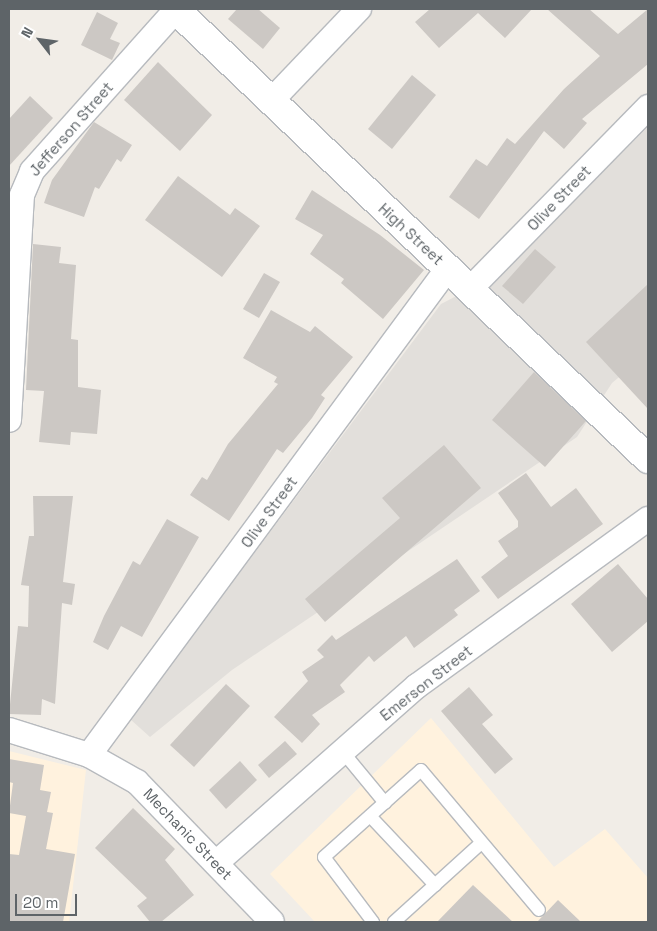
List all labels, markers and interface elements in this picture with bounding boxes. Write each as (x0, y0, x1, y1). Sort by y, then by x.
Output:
north arrow (15, 15, 65, 65)
text: N (17, 24, 37, 41)
street label: Jefferson Street (25, 78, 117, 180)
street label: Olive Street (523, 162, 595, 234)
street label: High Street (375, 199, 447, 269)
street label: Olive Street (237, 473, 301, 551)
street label: Emerson Street (376, 641, 476, 725)
street label: Mechanic Street (140, 785, 236, 883)
scale bar (18, 884, 80, 916)
text: 20 m (23, 893, 58, 912)

